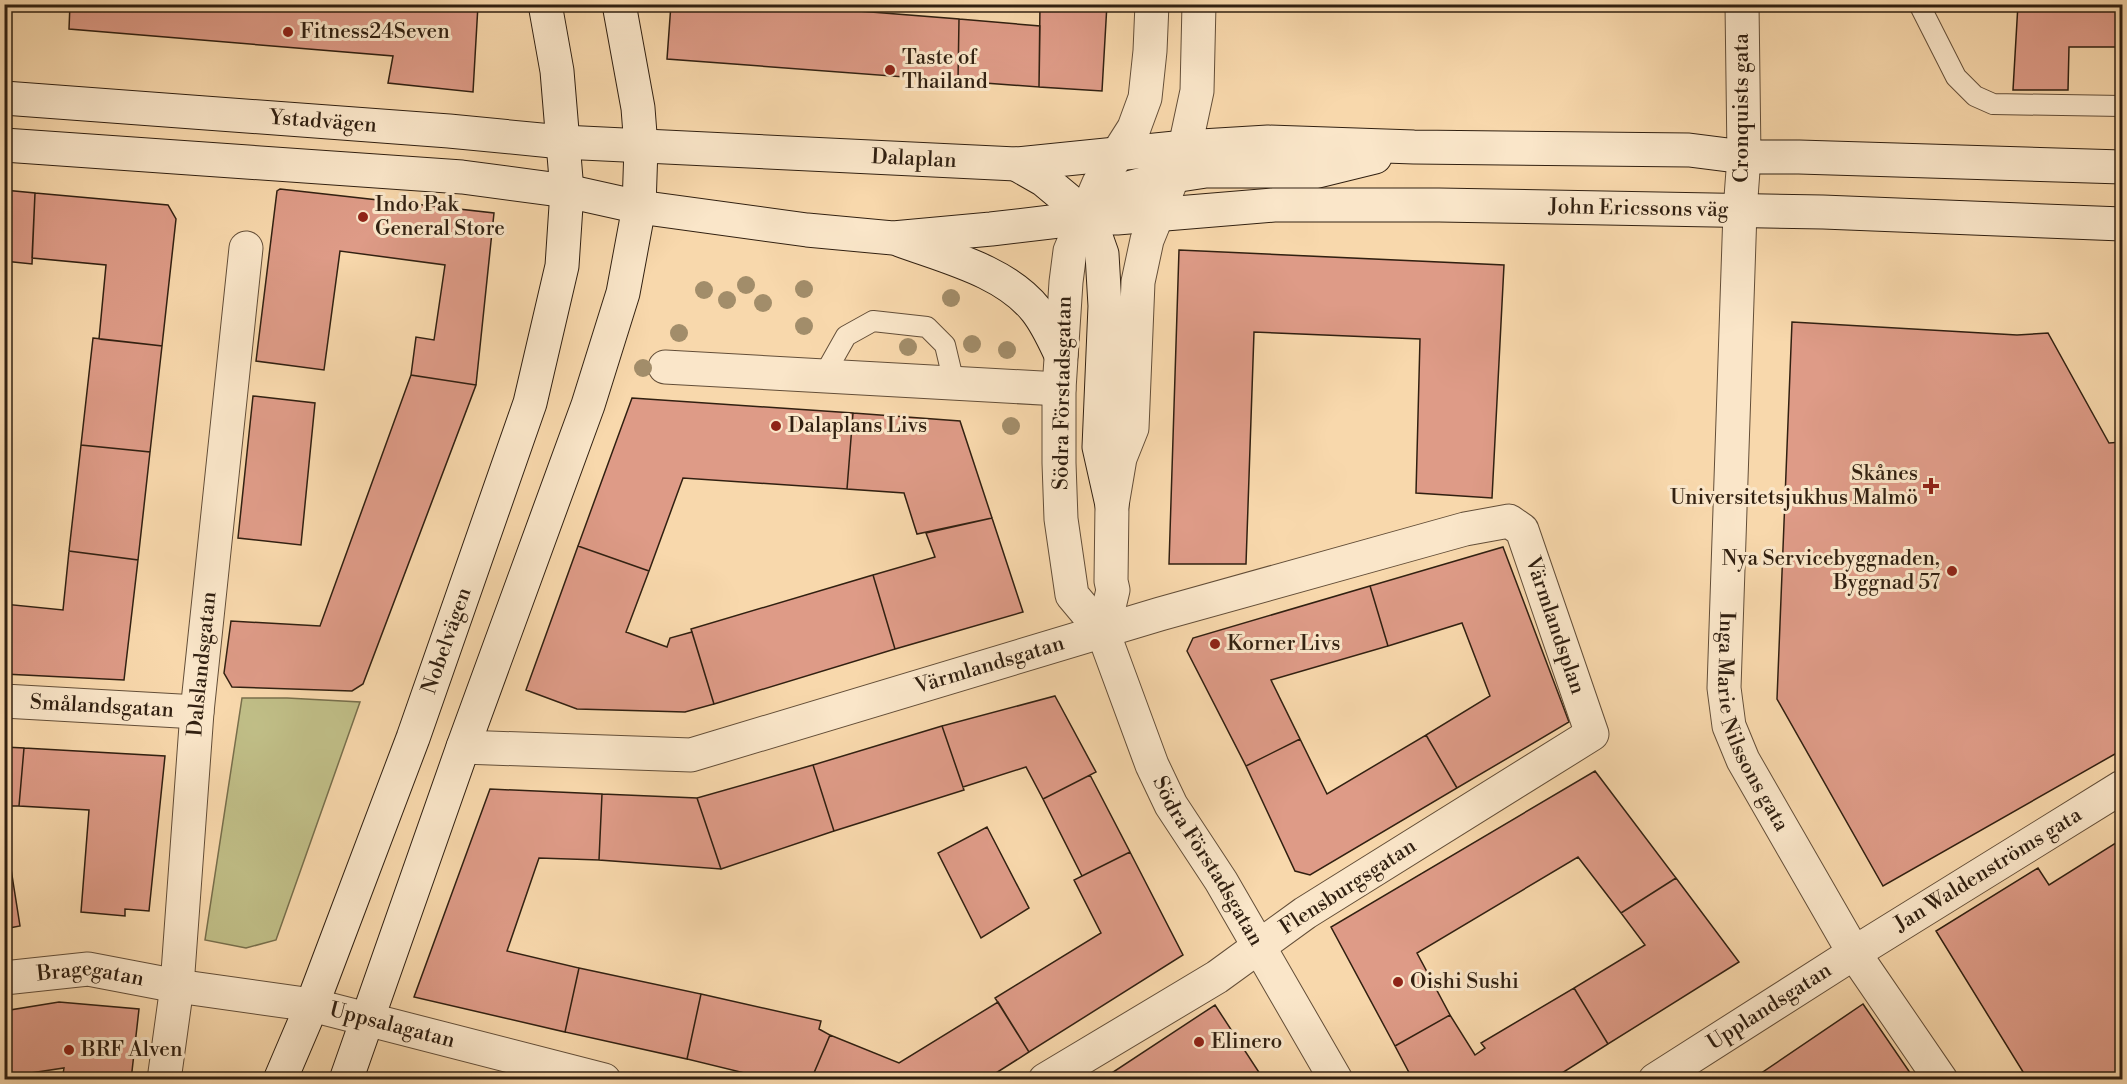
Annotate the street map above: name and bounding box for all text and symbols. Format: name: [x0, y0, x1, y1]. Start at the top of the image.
place label: Fitness24Seven: [300, 19, 450, 45]
marker: Fitness24Seven: [281, 25, 295, 39]
street label: Cronquists gata: [1729, 33, 1755, 183]
place label: Taste of Thailand: [902, 45, 988, 95]
marker: Taste of Thailand: [883, 63, 897, 77]
street label: Ystadvägen: [268, 105, 378, 139]
street label: Dalaplan: [871, 144, 958, 174]
place label: Indo Pak General Store: [375, 192, 505, 242]
street label: John Ericssons väg: [1547, 194, 1729, 223]
marker: Indo Pak General Store: [356, 210, 370, 224]
street label: Södra Förstadsgatan: [1048, 295, 1078, 490]
place label: Dalaplans Livs: [788, 413, 927, 439]
marker: Dalaplans Livs: [769, 419, 783, 433]
place label: Skånes Universitetsjukhus Malmö: [1670, 461, 1918, 511]
marker: Skånes Universitetsjukhus Malmö: [1922, 477, 1940, 495]
place label: Nya Servicebyggnaden, Byggnad 57: [1722, 546, 1940, 596]
street label: Värmlandsplan: [1519, 552, 1591, 698]
marker: Nya Servicebyggnaden, Byggnad 57: [1945, 564, 1959, 578]
street label: Nobelvägen: [416, 584, 478, 697]
street label: Dalslandsgatan: [182, 590, 223, 737]
street label: Inga Marie Nilssons gata: [1711, 611, 1795, 837]
street label: Värmlandsgatan: [911, 630, 1068, 700]
place label: Korner Livs: [1227, 631, 1340, 657]
marker: Korner Livs: [1208, 637, 1222, 651]
street label: Smålandsgatan: [29, 689, 175, 724]
street label: Södra Förstadsgatan: [1146, 772, 1269, 951]
street label: Jan Waldenströms gata: [1889, 802, 2087, 938]
street label: Flensburgsgatan: [1275, 833, 1422, 941]
street label: Bragegatan: [34, 956, 146, 992]
street label: Upplandsgatan: [1703, 957, 1837, 1056]
place label: Oishi Sushi: [1410, 969, 1519, 995]
marker: Oishi Sushi: [1391, 975, 1405, 989]
street label: Uppsalagatan: [326, 997, 458, 1054]
place label: Elinero: [1211, 1029, 1282, 1055]
marker: Elinero: [1192, 1035, 1206, 1049]
place label: BRF Alven: [80, 1037, 183, 1063]
marker: BRF Alven: [62, 1043, 76, 1057]

